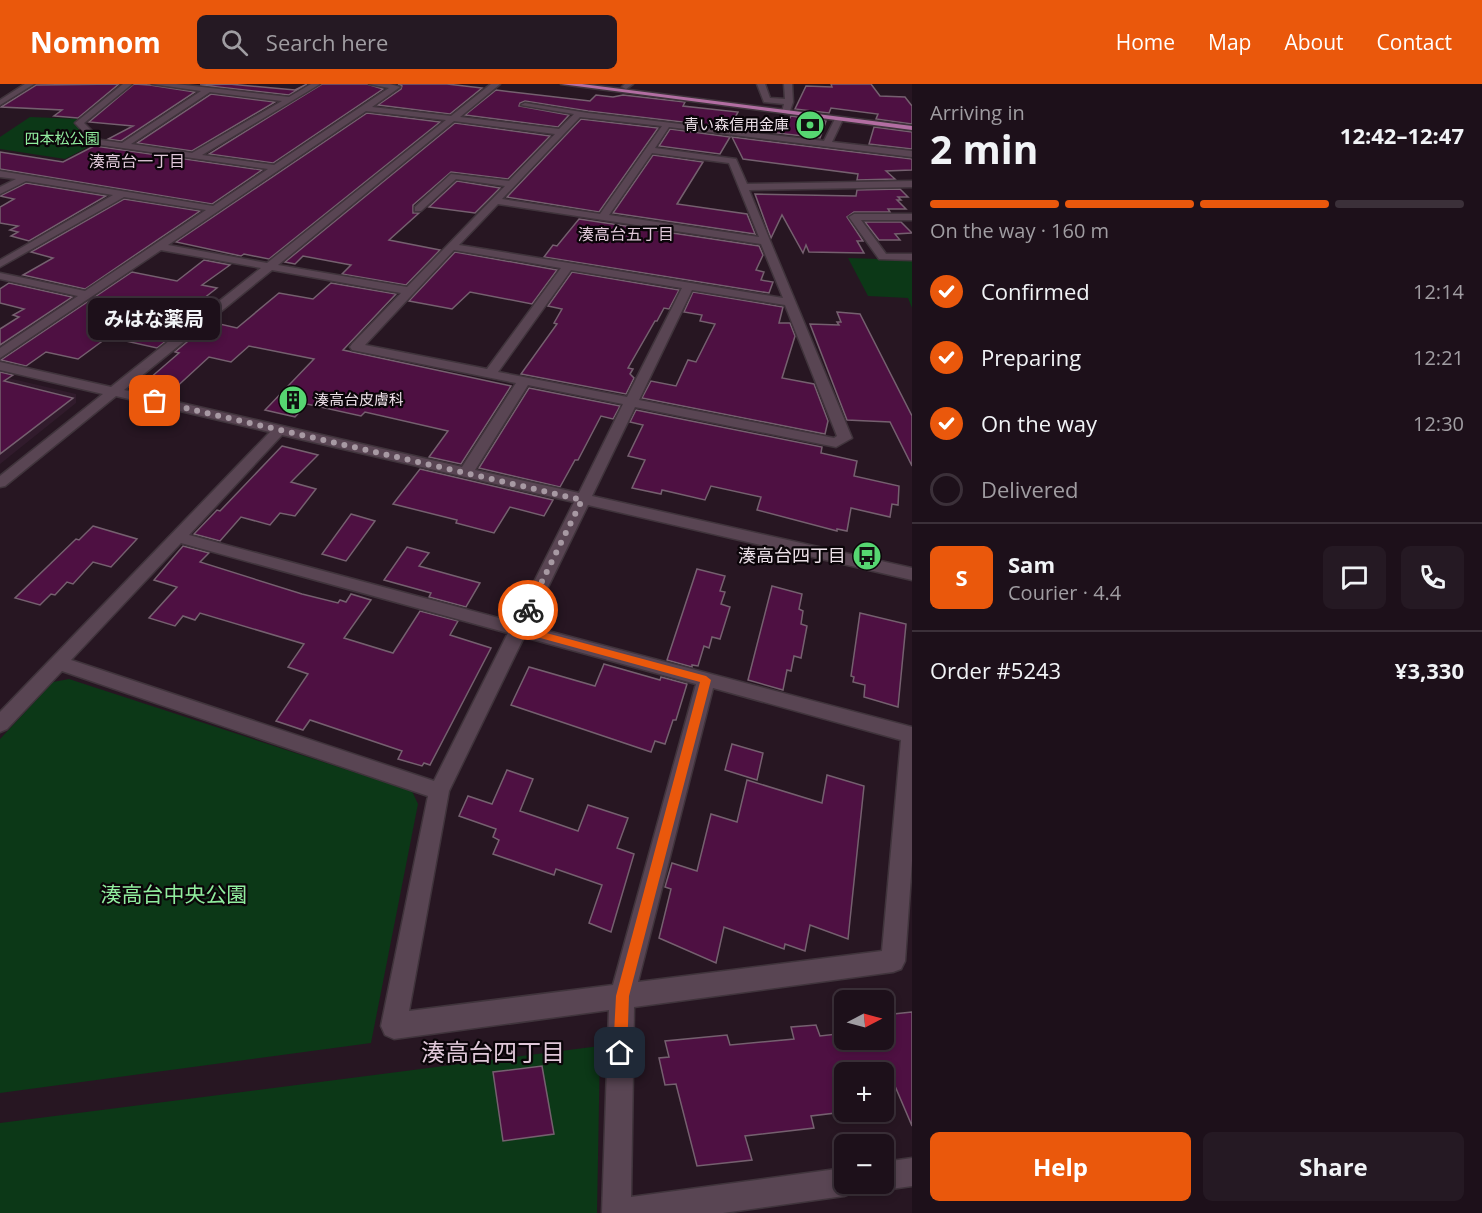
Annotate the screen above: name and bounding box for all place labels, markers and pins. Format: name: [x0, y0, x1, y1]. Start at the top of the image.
bank icon: 青い森信用金庫: [794, 109, 826, 141]
place label: 青い森信用金庫: [684, 114, 789, 134]
callout: みはな薬局: [89, 299, 221, 341]
pin: [129, 375, 180, 426]
building icon: 湊高台皮膚科: [277, 384, 309, 416]
place label: 湊高台皮膚科: [314, 389, 404, 409]
bus stop icon: 湊高台四丁目: [851, 540, 883, 572]
place label: 湊高台四丁目: [738, 543, 846, 567]
pin: [594, 1027, 645, 1078]

